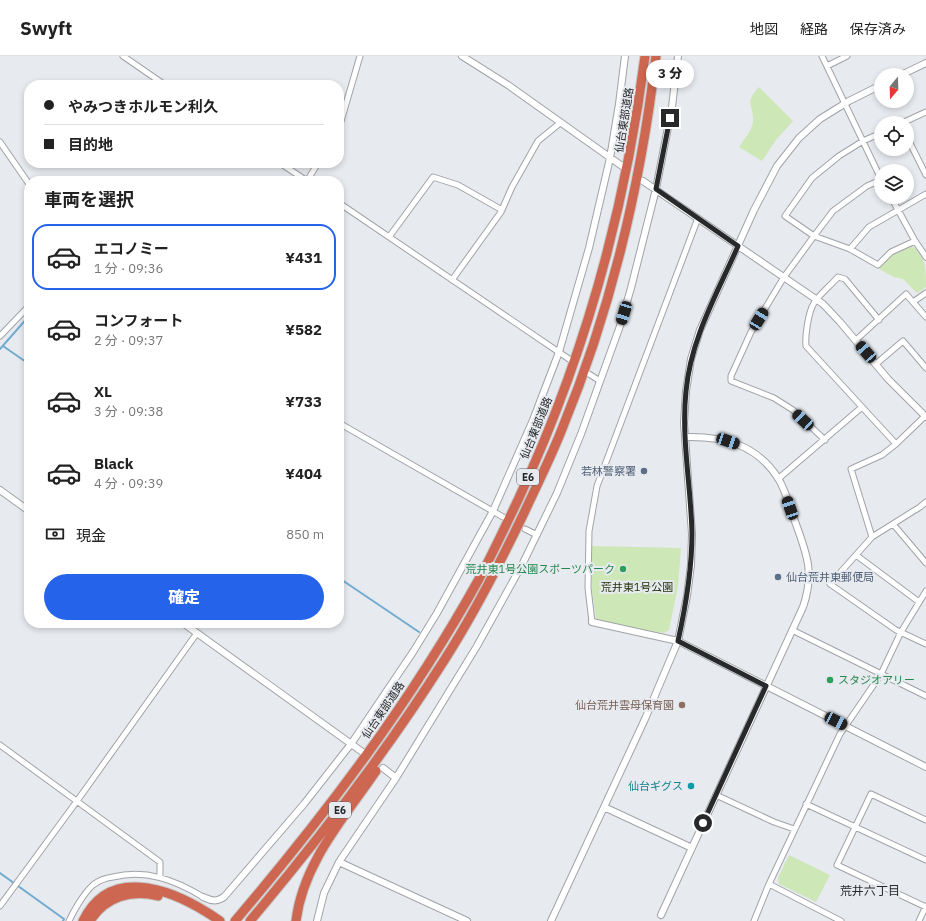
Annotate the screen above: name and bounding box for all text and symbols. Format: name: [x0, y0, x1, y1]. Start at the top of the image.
text: Swyft: [20, 16, 72, 40]
text: 地図: [750, 20, 778, 38]
text: 経路: [800, 20, 828, 38]
text: 保存済み: [850, 20, 906, 38]
callout: 3 分: [646, 60, 694, 88]
text: 3 分: [658, 65, 682, 82]
north arrow: [874, 68, 914, 108]
map controls: [874, 68, 914, 204]
street label: 仙台東部道路: [612, 86, 636, 154]
text: やみつきホルモン利久: [68, 97, 218, 116]
route end: [661, 109, 679, 127]
button: locate: [874, 116, 914, 156]
text: 目的地: [68, 135, 113, 154]
button: layers: [874, 164, 914, 204]
text: 車両を選択: [44, 188, 134, 211]
icon: car: [46, 239, 82, 275]
text: エコノミー: [94, 239, 169, 258]
text: ¥431: [285, 248, 322, 267]
text: 1 分 · 09:36: [94, 260, 163, 277]
car: [615, 300, 633, 326]
car: [748, 306, 770, 332]
icon: car: [46, 311, 82, 347]
text: コンフォート: [94, 311, 184, 330]
text: ¥582: [285, 320, 322, 339]
text: 2 分 · 09:37: [94, 332, 163, 349]
car: [854, 339, 878, 365]
text: XL: [94, 382, 112, 401]
icon: car: [46, 383, 82, 419]
text: ¥733: [285, 392, 322, 411]
street label: 仙台東部道路: [517, 395, 555, 461]
text: 3 分 · 09:38: [94, 403, 163, 420]
car: [790, 407, 816, 433]
car: [715, 431, 741, 451]
text: Black: [94, 454, 134, 473]
icon: car: [46, 455, 82, 491]
text: ¥404: [285, 464, 322, 483]
place label: 若林警察署: [581, 464, 636, 478]
marker: 若林警察署: [639, 466, 649, 476]
road number: E6: [517, 469, 539, 485]
text: 4 分 · 09:39: [94, 475, 163, 492]
car: [780, 495, 800, 521]
icon: cash: [44, 523, 66, 545]
text: 現金: [76, 526, 106, 545]
text: 850 m: [286, 526, 324, 543]
place label: 荒井東1号公園スポーツパーク: [466, 562, 615, 576]
marker: 荒井東1号公園スポーツパーク: [618, 564, 628, 574]
place label: 仙台荒井東郵便局: [786, 570, 874, 584]
marker: 仙台荒井東郵便局: [773, 572, 783, 582]
button: 確定: [44, 574, 324, 620]
park label: 荒井東1号公園: [601, 580, 673, 594]
place label: スタジオアリー: [838, 673, 915, 687]
marker: スタジオアリー: [825, 675, 835, 685]
street label: 仙台東部道路: [359, 679, 407, 741]
place label: 仙台荒井雲母保育園: [575, 698, 674, 712]
marker: 仙台荒井雲母保育園: [677, 700, 687, 710]
car: [823, 710, 849, 732]
place label: 仙台ギグス: [628, 779, 683, 793]
marker: 仙台ギグス: [686, 781, 696, 791]
road number: E6: [329, 802, 351, 818]
route start: [694, 814, 712, 832]
district label: 荒井六丁目: [840, 883, 900, 898]

